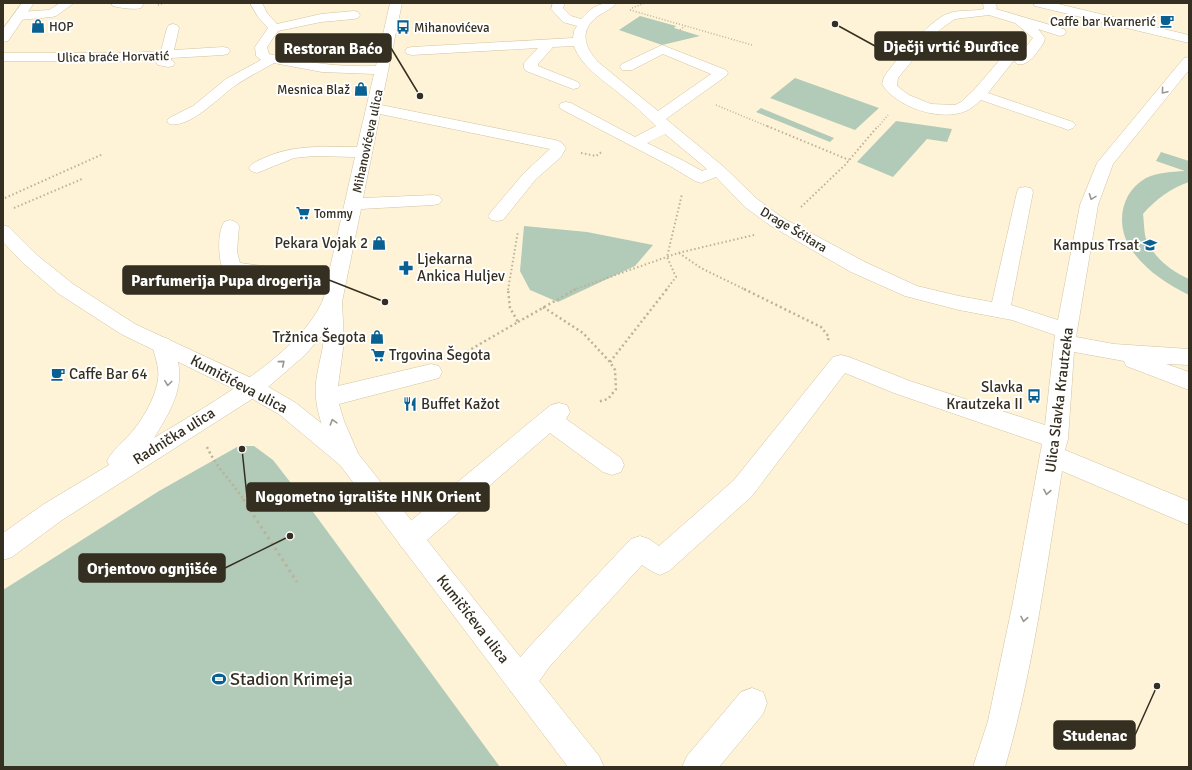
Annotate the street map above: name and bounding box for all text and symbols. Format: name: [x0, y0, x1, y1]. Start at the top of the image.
cafe icon: Caffe bar Kvarnerić: [1159, 13, 1175, 29]
place label: Caffe bar Kvarnerić: [1050, 14, 1156, 30]
shop icon: HOP: [30, 18, 46, 34]
place label: HOP: [49, 19, 74, 35]
bus stop icon: Mihanovićeva: [395, 19, 411, 35]
place label: Mihanovićeva: [414, 20, 490, 36]
callout: Dječji vrtić Đurđice: [875, 32, 1026, 60]
callout: Restoran Baćo: [276, 34, 391, 62]
text: Dječji vrtić Đurđice: [883, 37, 1019, 57]
text: Restoran Baćo: [283, 39, 383, 59]
street label: Ulica braće Horvatić: [57, 48, 169, 66]
shop icon: Mesnica Blaž: [353, 81, 369, 97]
place label: Mesnica Blaž: [277, 82, 350, 98]
one-way arrow: [1162, 86, 1169, 94]
street label: Mihanovićeva ulica: [349, 88, 387, 194]
one-way arrow: [1088, 194, 1096, 201]
street label: Drage Šćitara: [757, 203, 830, 256]
supermarket icon: Tommy: [295, 205, 311, 221]
place label: Tommy: [314, 206, 353, 222]
place label: Pekara Vojak 2: [275, 234, 368, 252]
shop icon: Pekara Vojak 2: [371, 235, 387, 251]
place label: Kampus Trsat: [1053, 236, 1139, 254]
school or university icon: Kampus Trsat: [1142, 237, 1158, 253]
place label: Ljekarna Ankica Huljev: [417, 250, 505, 285]
pharmacy icon: Ljekarna Ankica Huljev: [398, 260, 414, 276]
callout: Parfumerija Pupa drogerija: [123, 266, 329, 294]
text: Parfumerija Pupa drogerija: [131, 271, 321, 291]
street label: Ulica Slavka Krautzeka: [1041, 326, 1077, 474]
place label: Tržnica Šegota: [273, 327, 366, 346]
shop icon: Tržnica Šegota: [369, 329, 385, 345]
place label: Trgovina Šegota: [389, 345, 491, 364]
supermarket icon: Trgovina Šegota: [370, 347, 386, 363]
street label: Kumičićeva ulica: [187, 351, 291, 417]
one-way arrow: [277, 360, 284, 367]
place label: Caffe Bar 64: [69, 365, 148, 383]
cafe icon: Caffe Bar 64: [50, 366, 66, 382]
place label: Slavka Krautzeka II: [946, 378, 1023, 413]
one-way arrow: [164, 380, 173, 386]
bus stop icon: Slavka Krautzeka II: [1026, 388, 1042, 404]
place label: Buffet Kažot: [421, 395, 500, 413]
restaurant icon: Buffet Kažot: [402, 396, 418, 412]
street label: Radnička ulica: [130, 404, 218, 468]
one-way arrow: [329, 419, 338, 426]
callout: Nogometno igralište HNK Orient: [247, 483, 489, 511]
text: Nogometno igralište HNK Orient: [255, 487, 481, 507]
one-way arrow: [1043, 488, 1051, 495]
callout: Orjentovo ognjišće: [79, 554, 225, 582]
text: Orjentovo ognjišće: [87, 559, 217, 579]
street label: Kumičićeva ulica: [433, 571, 513, 667]
one-way arrow: [1020, 616, 1028, 623]
place label: Stadion Krimeja: [230, 668, 353, 690]
sports icon: Stadion Krimeja: [211, 671, 227, 687]
callout: Studenac: [1054, 721, 1135, 749]
text: Studenac: [1063, 726, 1128, 746]

